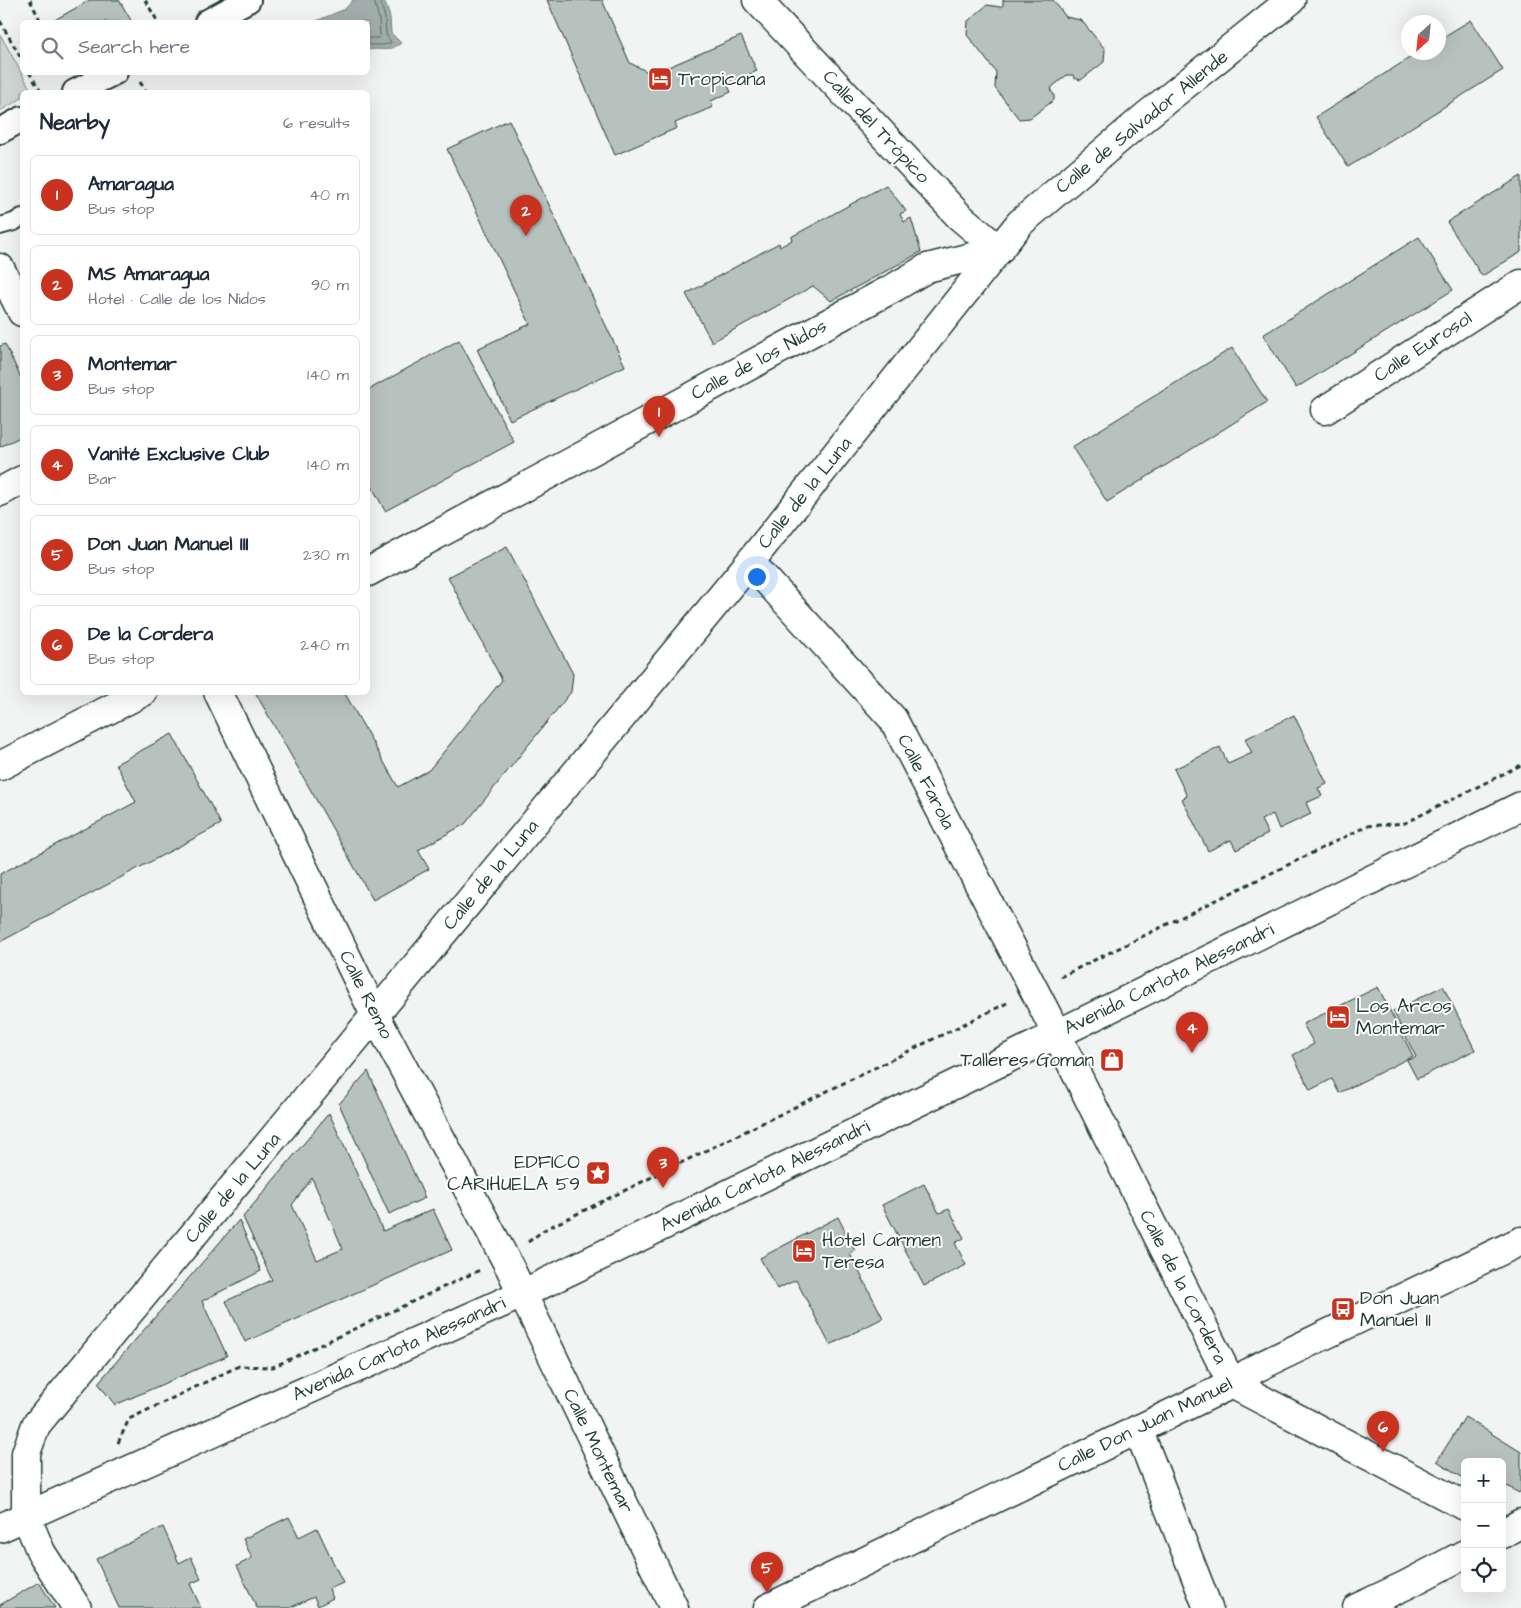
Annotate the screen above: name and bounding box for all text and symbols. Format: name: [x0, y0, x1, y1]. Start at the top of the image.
north arrow: [1401, 15, 1446, 60]
search box: [20, 20, 370, 75]
icon: search: [38, 34, 66, 62]
text: Search here: [78, 34, 190, 61]
street label: Calle de Salvador Allende: [1050, 44, 1234, 200]
street label: Calle del Trópico: [816, 64, 936, 190]
hotel icon: Tropicana: [647, 66, 673, 92]
place label: Tropicana: [678, 66, 766, 93]
text: Nearby: [40, 108, 110, 137]
text: 6 results: [283, 112, 350, 134]
text: Amaragua: [88, 171, 174, 198]
text: 1: [56, 184, 58, 206]
text: 40 m: [309, 184, 349, 206]
pin: 2: [510, 195, 542, 236]
text: Bus stop: [88, 198, 154, 220]
text: MS Amaragua: [88, 261, 209, 288]
text: 2: [52, 274, 62, 296]
text: 90 m: [311, 274, 349, 296]
text: Hotel · Calle de los Nidos: [88, 288, 266, 310]
street label: Calle Eurosol: [1369, 305, 1477, 389]
street label: Calle de los Nidos: [686, 313, 832, 407]
text: Montemar: [88, 351, 177, 378]
text: 3: [53, 364, 61, 386]
text: 140 m: [307, 364, 349, 386]
text: Bus stop: [88, 378, 154, 400]
pin: 1: [643, 396, 675, 437]
street label: Calle de la Luna: [751, 431, 859, 555]
text: Vanité Exclusive Club: [88, 441, 269, 468]
text: 4: [52, 454, 62, 476]
text: 140 m: [307, 454, 349, 476]
text: Bar: [88, 468, 116, 490]
text: Don Juan Manuel III: [88, 531, 249, 558]
text: 5: [51, 544, 63, 566]
text: 230 m: [303, 544, 349, 566]
text: Bus stop: [88, 558, 154, 580]
your location: [744, 564, 770, 590]
text: De la Cordera: [88, 621, 213, 648]
text: 6: [52, 634, 62, 656]
text: 240 m: [300, 634, 349, 656]
text: Bus stop: [88, 648, 154, 670]
street label: Calle Farola: [890, 730, 962, 835]
street label: Calle de la Luna: [437, 814, 546, 936]
street label: Avenida Carlota Alessandri: [1059, 916, 1279, 1042]
street label: Calle Remo: [332, 946, 400, 1044]
place label: Los Arcos Montemar: [1356, 993, 1452, 1042]
hotel icon: Los Arcos Montemar: [1325, 1004, 1351, 1030]
pin: 4: [1176, 1012, 1208, 1053]
place label: Talleres Goman: [961, 1047, 1094, 1074]
shop icon: Talleres Goman: [1099, 1047, 1125, 1073]
street label: Avenida Carlota Alessandri: [655, 1113, 875, 1239]
street label: Calle de la Luna: [179, 1127, 288, 1249]
pin: 3: [647, 1147, 679, 1188]
place label: EDFICO CARIHUELA 59: [447, 1149, 580, 1198]
place icon: EDFICO CARIHUELA 59: [585, 1160, 611, 1186]
street label: Calle de la Cordera: [1132, 1205, 1234, 1369]
place label: Hotel Carmen Teresa: [822, 1227, 941, 1276]
hotel icon: Hotel Carmen Teresa: [791, 1238, 817, 1264]
place label: Don Juan Manuel II: [1360, 1285, 1439, 1334]
street label: Avenida Carlota Alessandri: [288, 1290, 510, 1408]
bus stop icon: Don Juan Manuel II: [1330, 1296, 1356, 1322]
street label: Calle Don Juan Manuel: [1053, 1371, 1237, 1479]
street label: Calle Montemar: [556, 1384, 640, 1518]
pin: 6: [1367, 1411, 1399, 1452]
map controls: [1461, 1458, 1506, 1593]
button: +: [1461, 1458, 1506, 1503]
button: −: [1461, 1503, 1506, 1548]
button: locate: [1461, 1548, 1506, 1593]
pin: 5: [751, 1552, 783, 1593]

